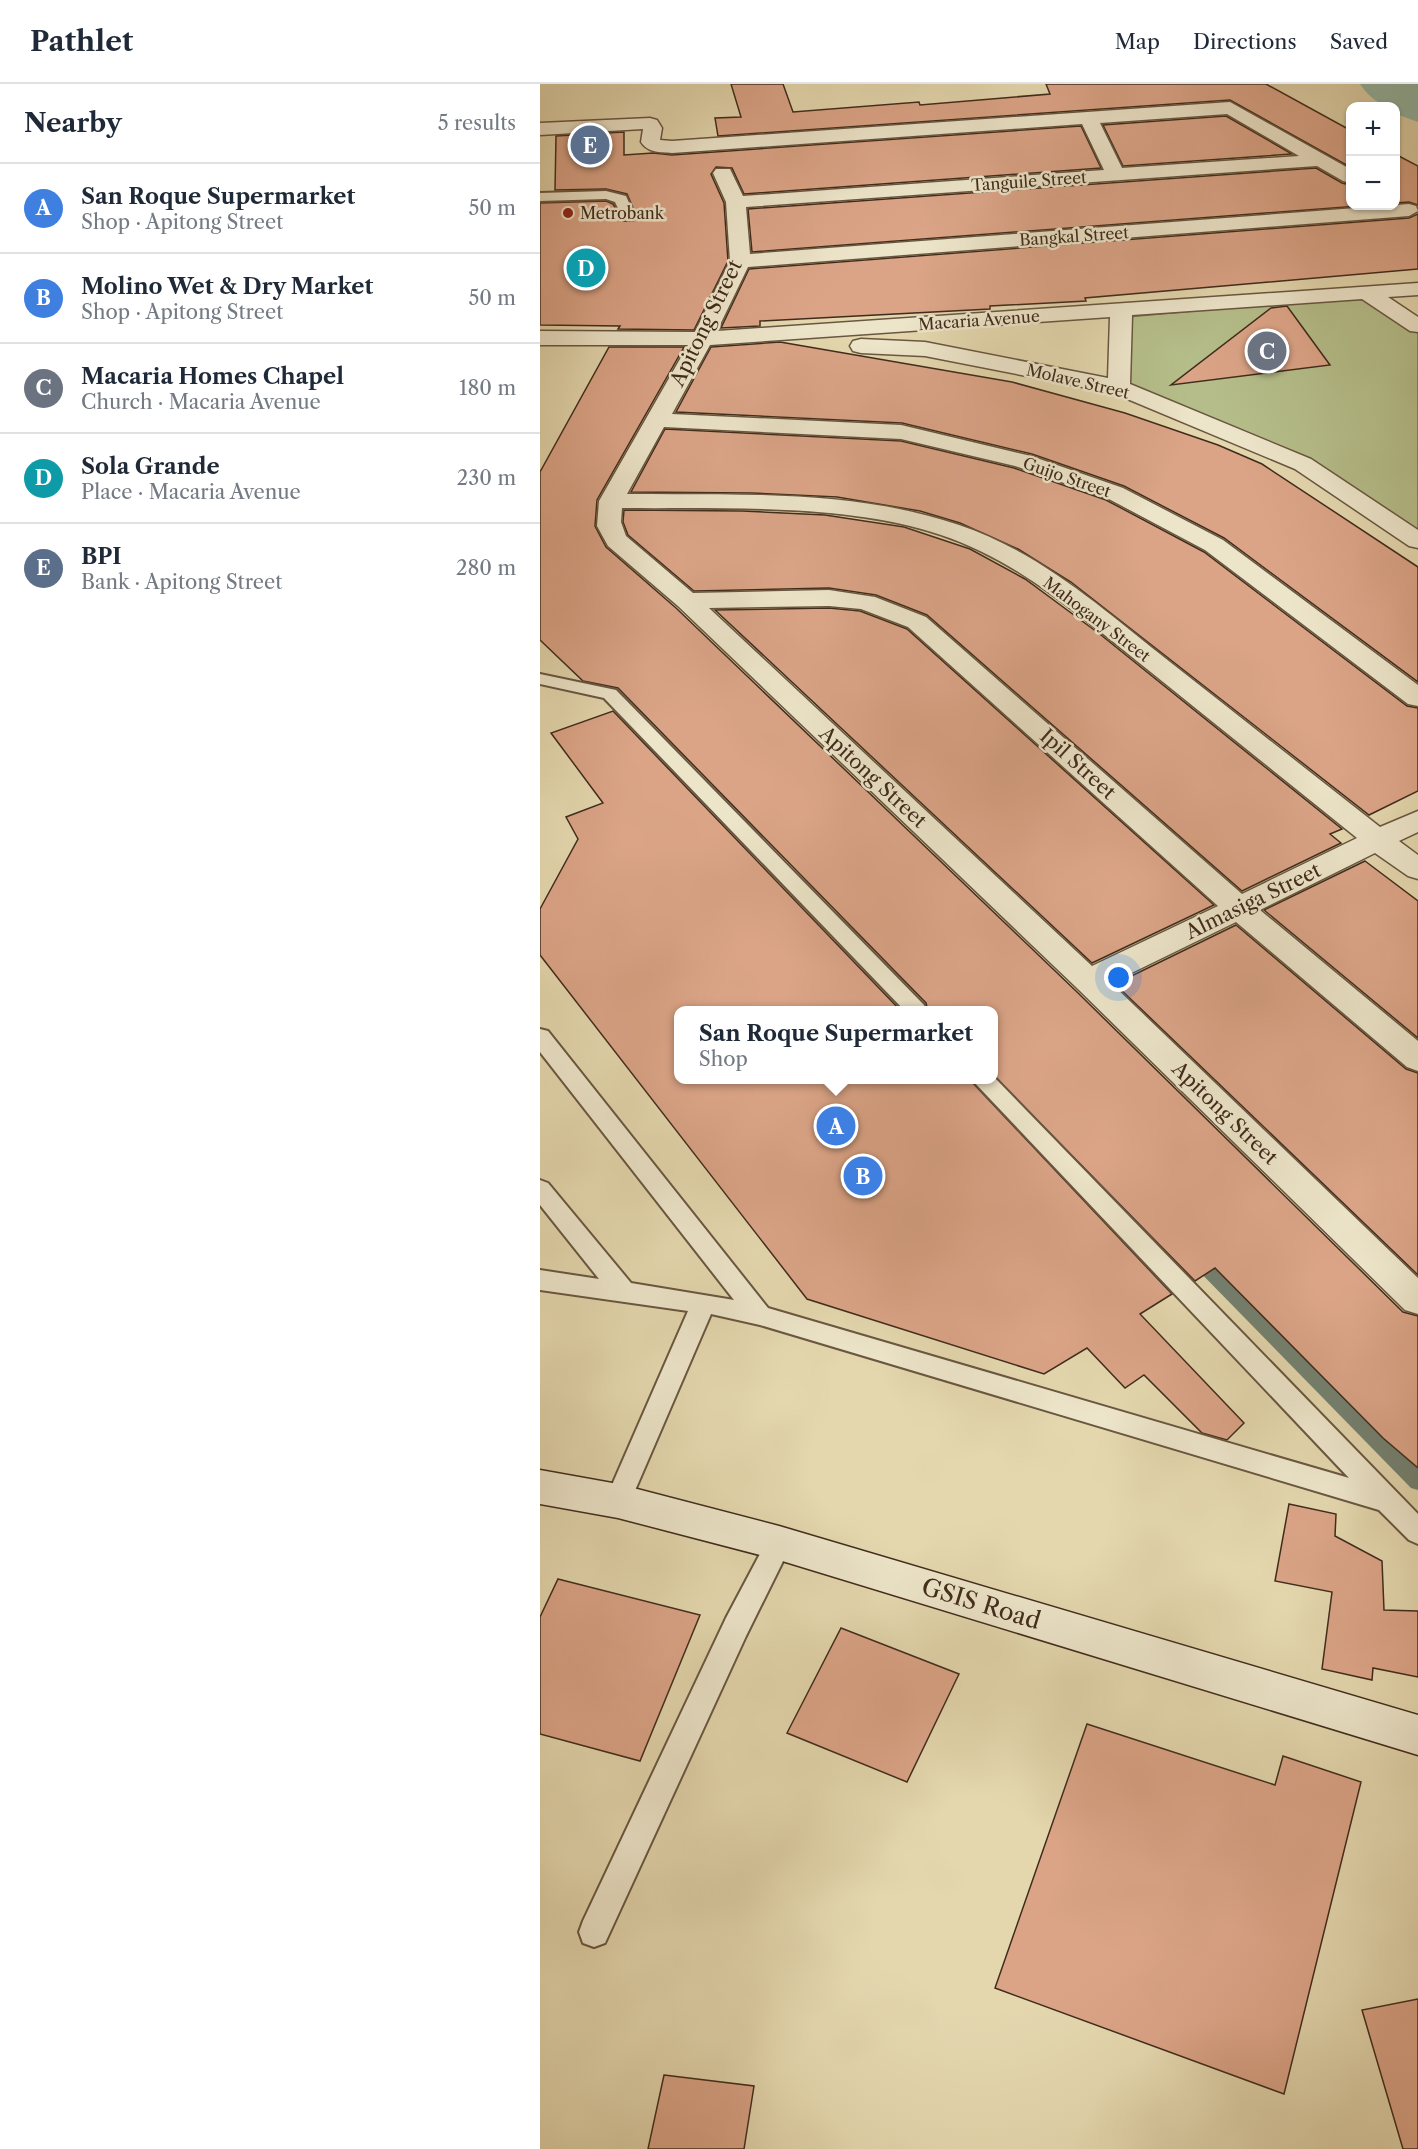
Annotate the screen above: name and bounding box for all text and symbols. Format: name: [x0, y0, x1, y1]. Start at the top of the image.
text: Pathlet: [30, 24, 133, 58]
text: Map: [1115, 29, 1160, 54]
text: Directions: [1193, 29, 1297, 54]
text: Saved: [1330, 29, 1388, 54]
map controls: [1346, 102, 1400, 210]
button: +: [1346, 102, 1400, 156]
text: Nearby: [24, 107, 122, 139]
text: 5 results: [438, 111, 516, 135]
pin: E: [571, 122, 610, 168]
button: −: [1346, 156, 1400, 210]
street label: Tanguile Street: [971, 167, 1088, 195]
text: San Roque Supermarket: [81, 183, 355, 210]
text: A: [36, 196, 51, 220]
text: 50 m: [469, 196, 516, 220]
place label: Metrobank: [580, 203, 665, 223]
marker: Metrobank: [561, 206, 575, 220]
text: Shop · Apitong Street: [81, 210, 283, 234]
street label: Bangkal Street: [1019, 222, 1130, 250]
pin: D: [566, 246, 606, 291]
street label: Apitong Street: [665, 256, 747, 391]
text: Molino Wet & Dry Market: [81, 273, 373, 300]
text: B: [36, 286, 51, 310]
text: 50 m: [469, 286, 516, 310]
text: Shop · Apitong Street: [81, 300, 283, 324]
street label: Macaria Avenue: [918, 306, 1040, 334]
pin: C: [1248, 328, 1286, 374]
street label: Molave Street: [1025, 359, 1132, 403]
text: Macaria Homes Chapel: [81, 363, 344, 390]
text: C: [35, 376, 52, 400]
text: 180 m: [459, 376, 516, 400]
text: Church · Macaria Avenue: [81, 390, 321, 414]
text: Sola Grande: [81, 453, 220, 480]
street label: Guijo Street: [1020, 453, 1114, 501]
text: D: [35, 466, 52, 490]
text: 230 m: [457, 466, 516, 490]
text: Place · Macaria Avenue: [81, 480, 301, 504]
text: BPI: [81, 543, 121, 570]
text: E: [36, 556, 51, 580]
text: 280 m: [456, 556, 516, 580]
text: Bank · Apitong Street: [81, 570, 282, 594]
street label: Mahogany Street: [1040, 572, 1155, 666]
street label: Apitong Street: [814, 721, 932, 833]
street label: Ipil Street: [1035, 724, 1121, 804]
street label: Almasiga Street: [1181, 858, 1325, 945]
your location: [1104, 963, 1133, 992]
popup: [674, 1006, 998, 1084]
text: San Roque Supermarket: [699, 1020, 973, 1047]
text: Shop: [699, 1047, 748, 1071]
street label: Apitong Street: [1166, 1056, 1283, 1169]
pin: A: [816, 1104, 856, 1148]
pin: B: [844, 1154, 882, 1198]
street label: GSIS Road: [918, 1572, 1044, 1635]

